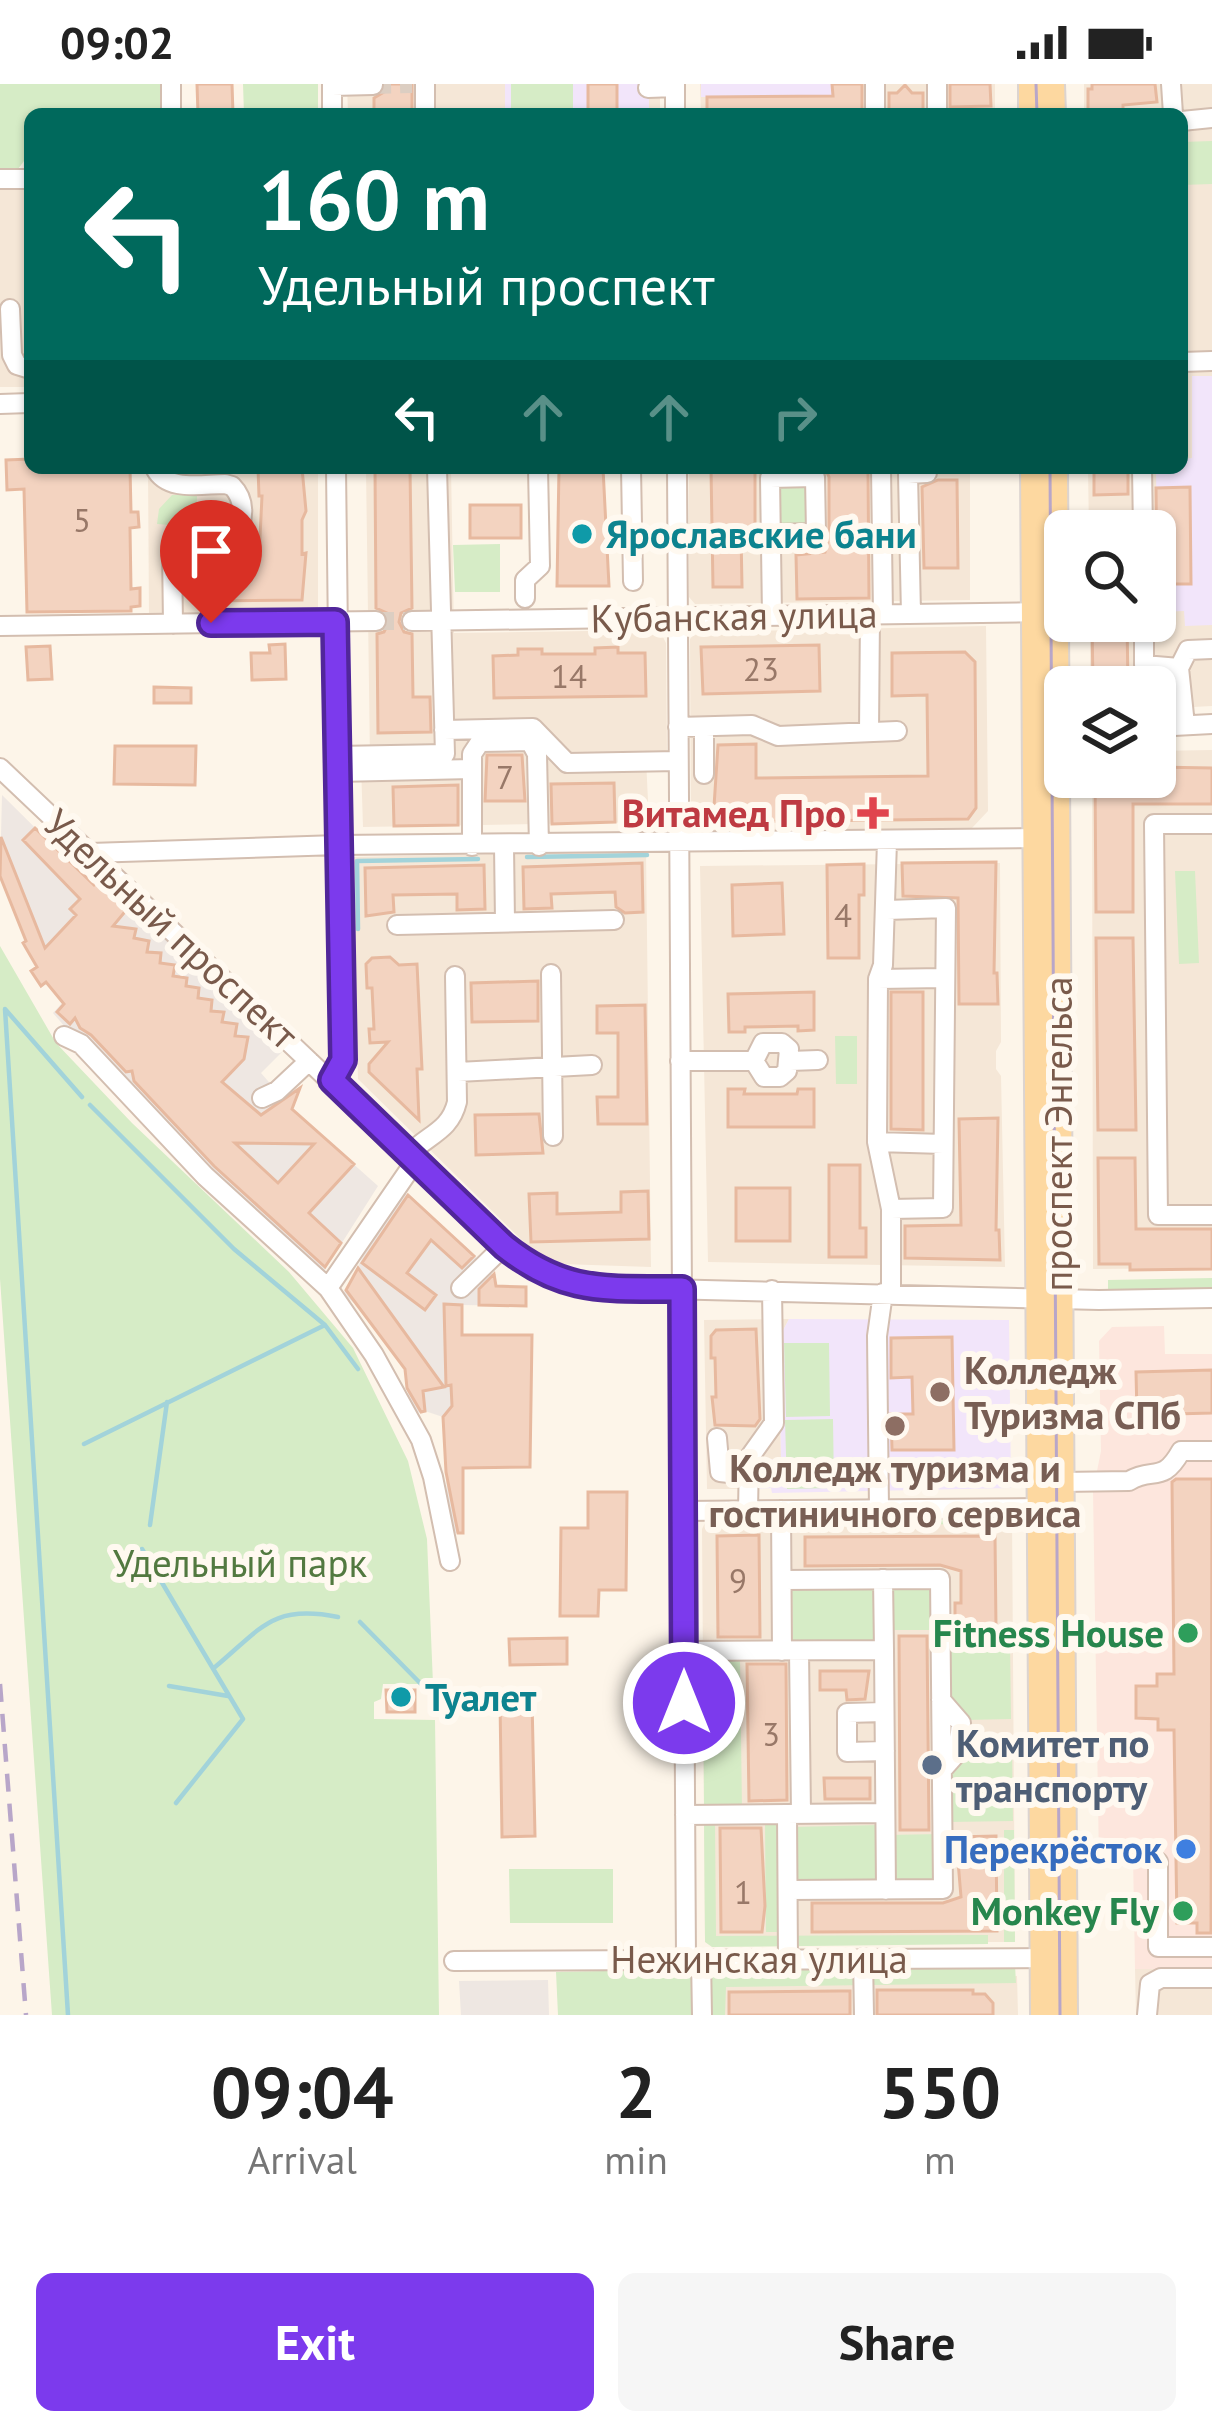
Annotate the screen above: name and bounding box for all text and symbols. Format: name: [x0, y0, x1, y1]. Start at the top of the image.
text: 09:02: [60, 13, 174, 71]
text: 160 m: [258, 144, 490, 253]
icon: left: [60, 156, 216, 312]
text: Удельный проспект: [258, 250, 714, 320]
icon: left: [384, 384, 450, 450]
icon: ahead: [510, 384, 576, 450]
icon: ahead: [636, 384, 702, 450]
icon: right: [762, 384, 828, 450]
house number: 5: [73, 498, 91, 541]
pin: [160, 500, 262, 623]
place label: Ярославские бани: [606, 508, 917, 559]
map controls: [1044, 510, 1176, 798]
button: search: [1044, 510, 1176, 642]
icon: arrive: [178, 518, 244, 584]
marker: Ярославские бани: [569, 521, 595, 547]
street label: Кубанская улица: [590, 587, 878, 644]
house number: 23: [743, 647, 779, 690]
house number: 14: [551, 654, 587, 697]
button: layers: [1044, 666, 1176, 798]
house number: 7: [496, 755, 514, 798]
place label: Витамед Про: [622, 787, 846, 838]
marker: Витамед Про: [857, 797, 889, 829]
street label: Удельный проспект: [33, 798, 310, 1060]
house number: 4: [834, 893, 852, 936]
street label: проспект Энгельса: [1032, 976, 1083, 1292]
place label: Колледж Туризма СПб: [964, 1344, 1181, 1440]
marker: Колледж Туризма СПб: [927, 1379, 953, 1405]
marker: Колледж туризма и гостиничного сервиса: [882, 1413, 908, 1439]
place label: Колледж туризма и гостиничного сервиса: [709, 1442, 1081, 1538]
park label: Удельный парк: [113, 1537, 367, 1588]
house number: 9: [729, 1558, 747, 1601]
place label: Fitness House: [933, 1607, 1164, 1658]
marker: Fitness House: [1175, 1620, 1201, 1646]
position arrow: [621, 1640, 747, 1766]
place label: Туалет: [425, 1671, 537, 1722]
marker: Туалет: [388, 1684, 414, 1710]
house number: 3: [762, 1712, 780, 1755]
place label: Комитет по транспорту: [956, 1717, 1149, 1813]
marker: Комитет по транспорту: [919, 1752, 945, 1778]
place label: Перекрёсток: [944, 1823, 1163, 1874]
marker: Перекрёсток: [1173, 1836, 1199, 1862]
house number: 1: [734, 1870, 752, 1913]
place label: Monkey Fly: [971, 1885, 1159, 1936]
marker: Monkey Fly: [1170, 1898, 1196, 1924]
street label: Нежинская улица: [610, 1933, 908, 1984]
text: 09:04: [211, 2045, 394, 2138]
text: 2: [616, 2045, 657, 2138]
text: 550: [879, 2045, 1001, 2138]
text: Arrival: [248, 2134, 357, 2185]
text: min: [604, 2134, 668, 2185]
text: m: [924, 2134, 956, 2185]
button: Exit: [36, 2273, 594, 2411]
button: Share: [618, 2273, 1176, 2411]

